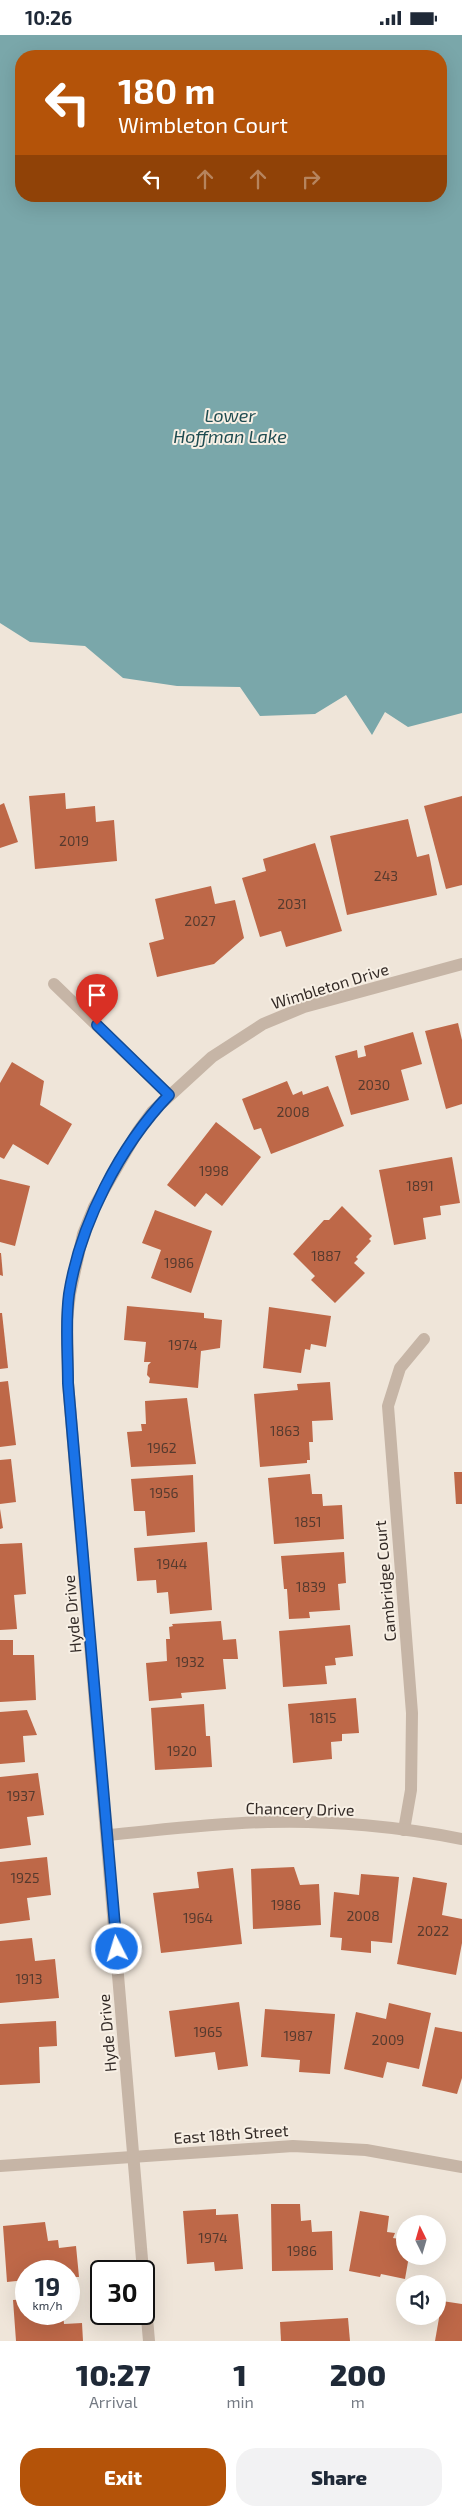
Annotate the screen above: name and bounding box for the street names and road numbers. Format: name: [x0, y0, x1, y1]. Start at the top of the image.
street label: Wimbleton Drive: [269, 959, 391, 1012]
street label: Cambridge Court: [370, 1520, 399, 1642]
street label: Hyde Drive: [59, 1574, 84, 1654]
street label: Chancery Drive: [245, 1798, 355, 1819]
street label: Hyde Drive: [94, 1993, 119, 2073]
street label: East 18th Street: [173, 2120, 289, 2147]

